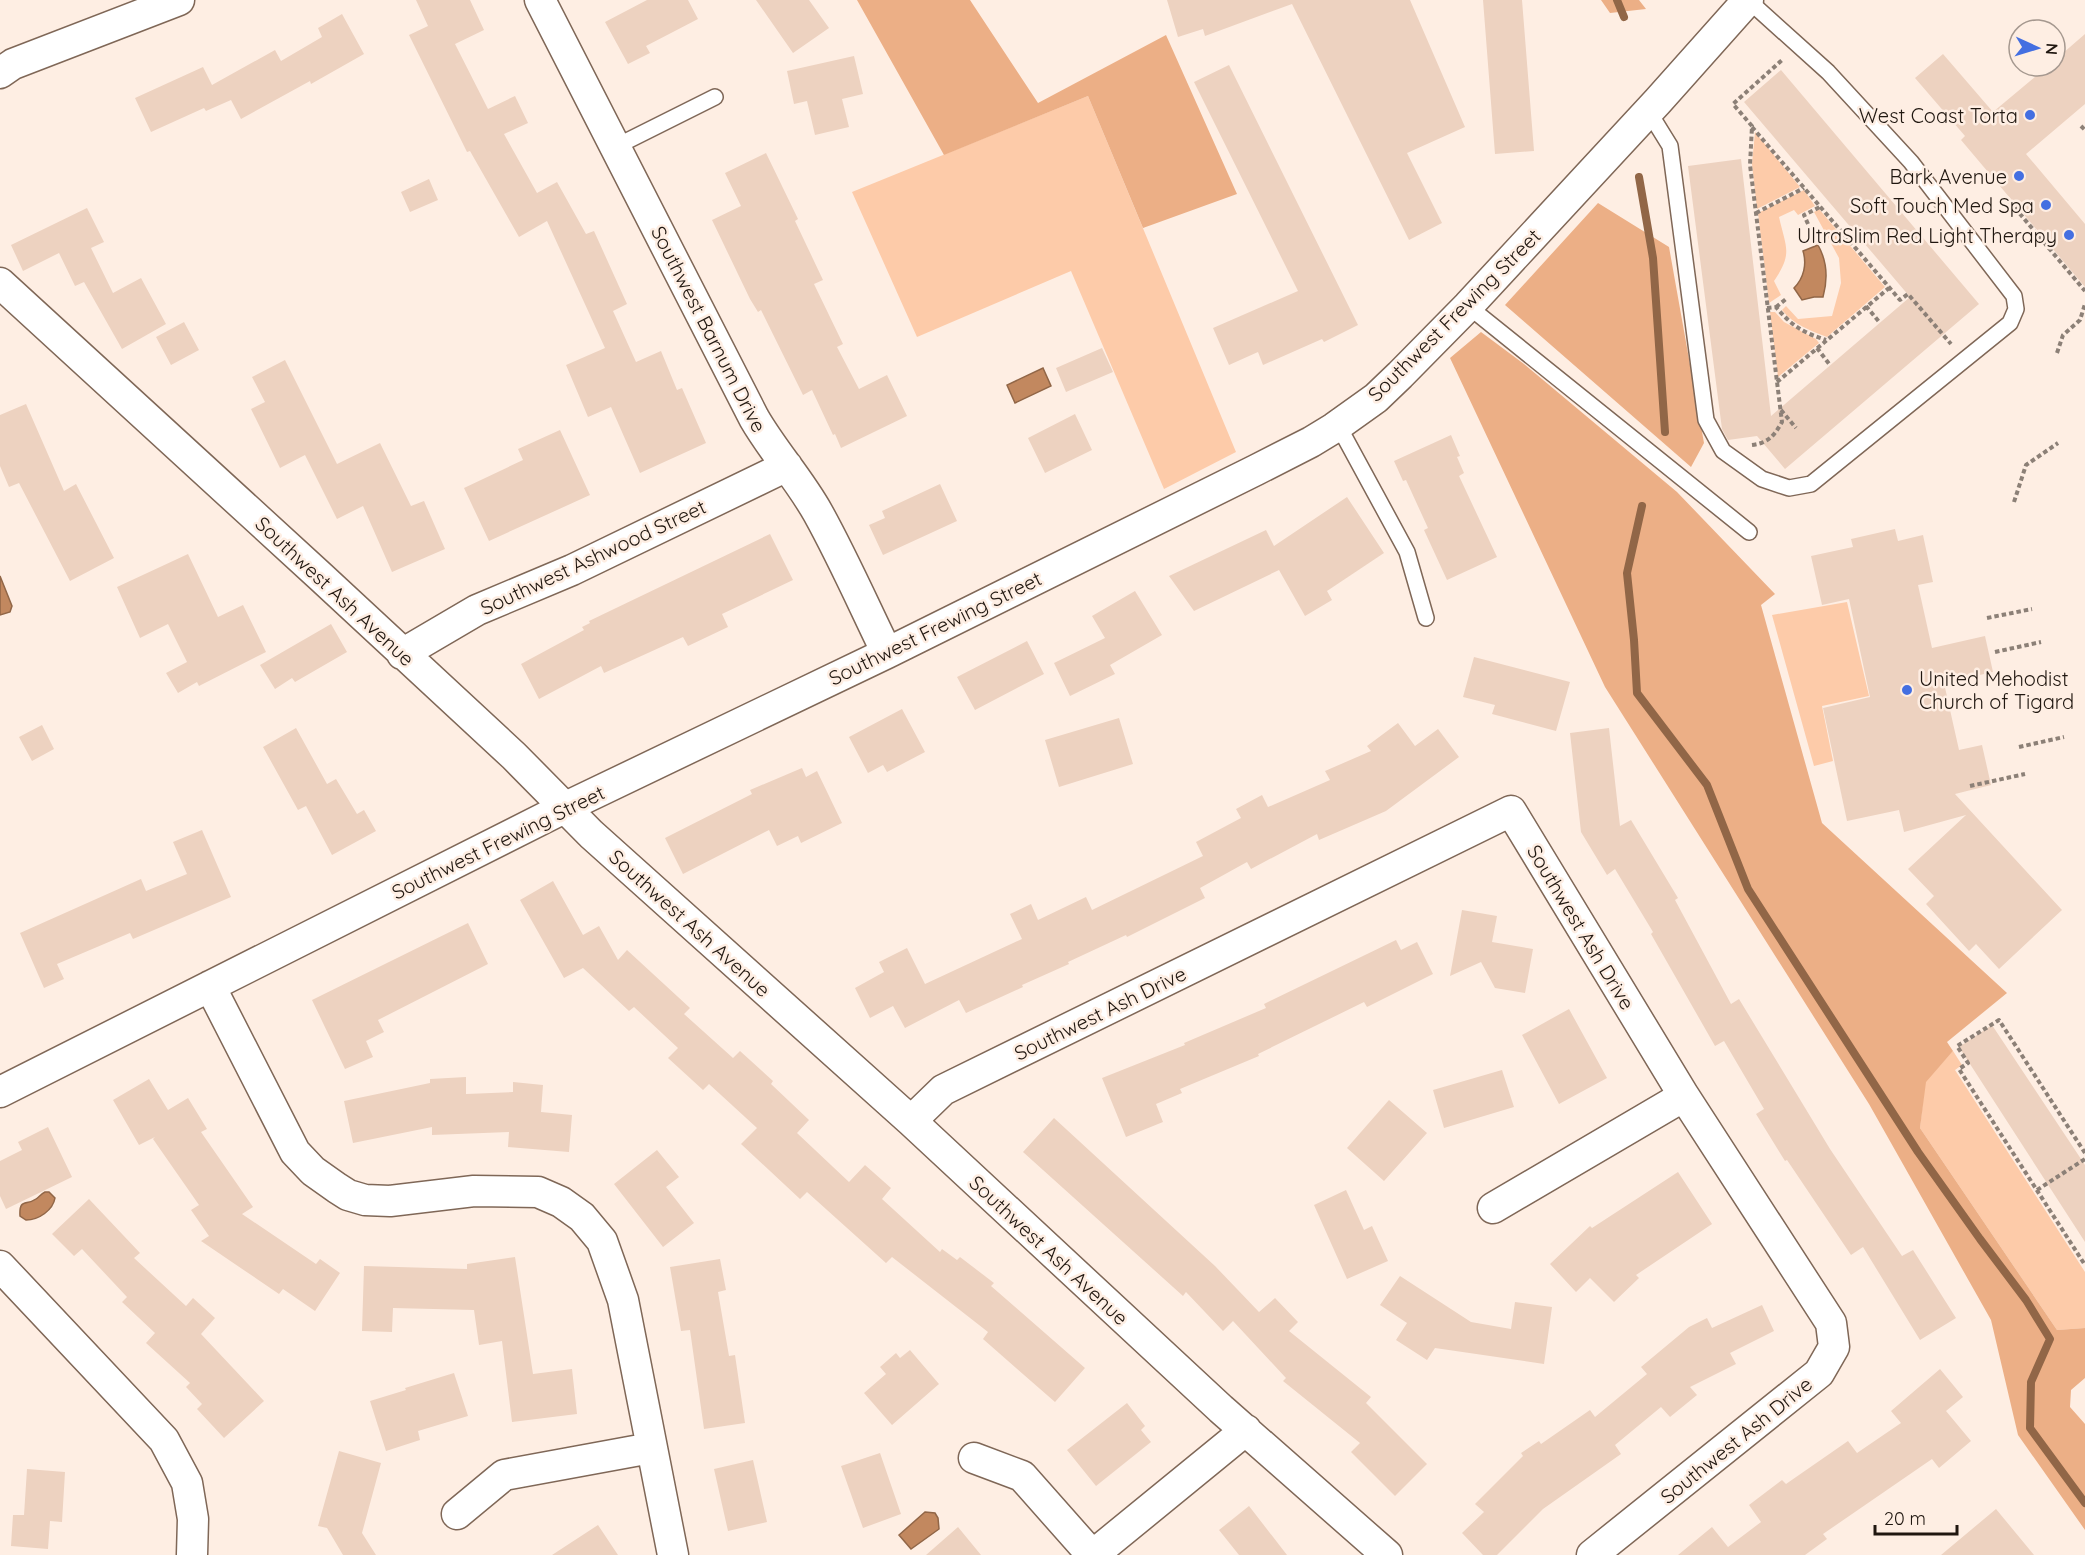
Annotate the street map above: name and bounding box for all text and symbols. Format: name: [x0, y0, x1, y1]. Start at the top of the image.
north arrow: [2007, 18, 2067, 78]
text: N: [2042, 42, 2062, 56]
place label: West Coast Torta: [1859, 103, 2018, 128]
marker: West Coast Torta: [2023, 108, 2037, 122]
place label: Bark Avenue: [1890, 164, 2007, 189]
marker: Bark Avenue: [2012, 169, 2026, 183]
place label: Soft Touch Med Spa: [1850, 193, 2034, 218]
marker: Soft Touch Med Spa: [2039, 198, 2053, 212]
street label: Southwest Barnum Drive: [646, 222, 772, 436]
street label: Southwest Frewing Street: [1362, 223, 1546, 407]
place label: UltraSlim Red Light Therapy: [1797, 223, 2057, 248]
marker: UltraSlim Red Light Therapy: [2062, 228, 2076, 242]
street label: Southwest Ashwood Street: [476, 494, 710, 620]
street label: Southwest Ash Avenue: [250, 511, 420, 671]
street label: Southwest Frewing Street: [824, 565, 1046, 691]
place label: United Mehodist Church of Tigard: [1919, 666, 2074, 714]
marker: United Mehodist Church of Tigard: [1900, 683, 1914, 697]
street label: Southwest Frewing Street: [387, 779, 609, 905]
street label: Southwest Ash Drive: [1522, 840, 1640, 1014]
street label: Southwest Ash Avenue: [604, 844, 776, 1002]
street label: Southwest Ash Drive: [1010, 961, 1190, 1065]
street label: Southwest Ash Avenue: [964, 1170, 1134, 1330]
street label: Southwest Ash Drive: [1655, 1371, 1817, 1509]
scale bar: [1875, 1498, 1958, 1536]
text: 20 m: [1884, 1507, 1926, 1530]

